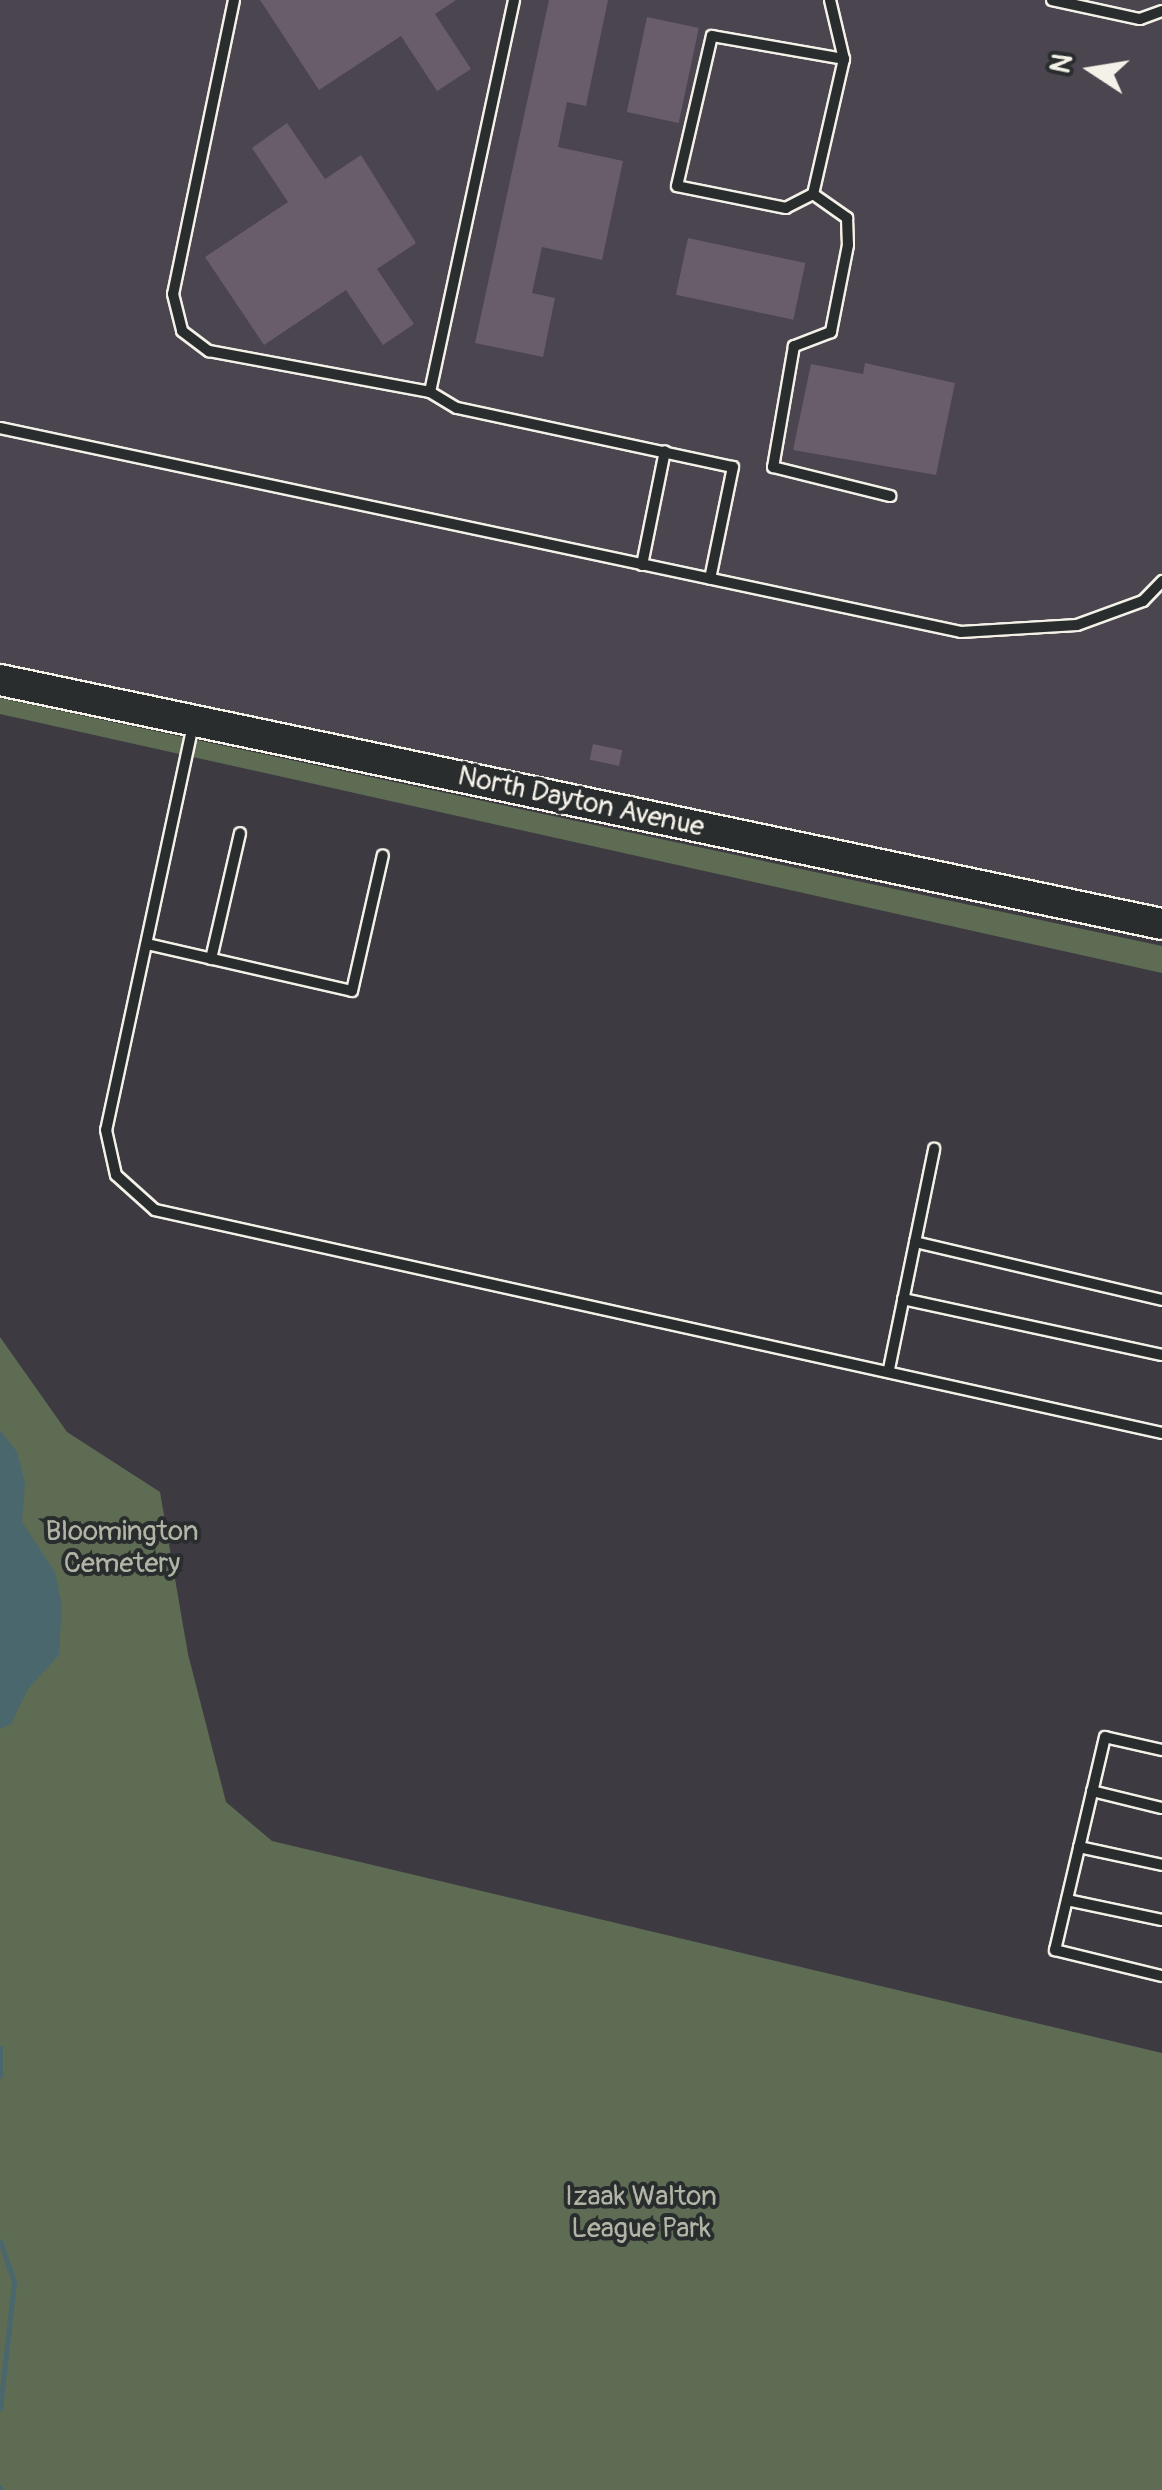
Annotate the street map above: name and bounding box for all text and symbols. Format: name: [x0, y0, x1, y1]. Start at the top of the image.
north arrow: [1042, 20, 1142, 120]
text: N: [1043, 51, 1081, 77]
street label: North Dayton Avenue: [455, 759, 707, 845]
park label: Bloomington Cemetery: [45, 1515, 199, 1581]
park label: Izaak Walton League Park: [565, 2180, 717, 2246]

